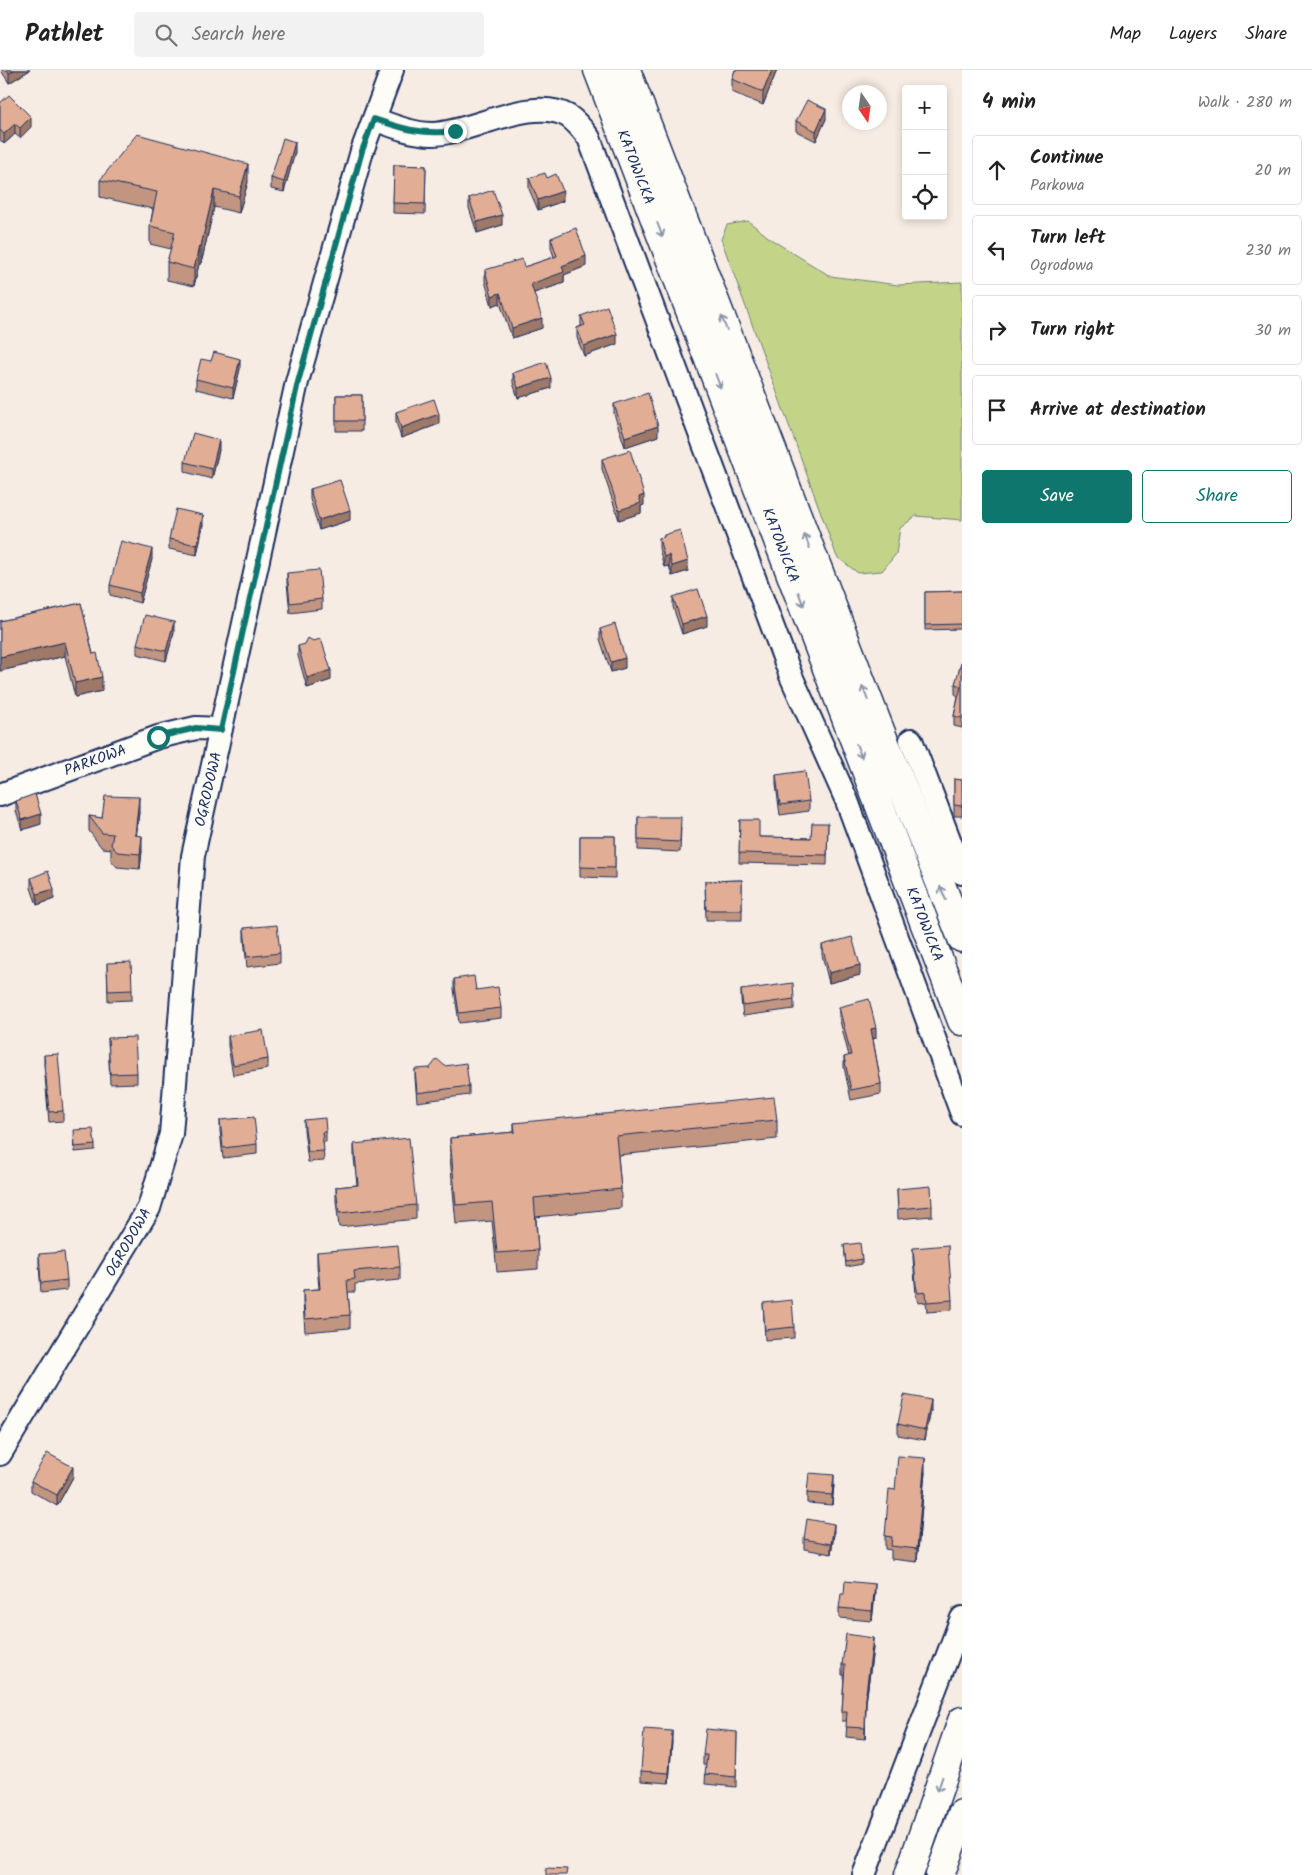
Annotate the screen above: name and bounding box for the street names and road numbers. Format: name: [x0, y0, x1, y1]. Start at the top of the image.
street label: KATOWICKA: [610, 126, 660, 208]
street label: KATOWICKA: [755, 504, 805, 586]
street label: PARKOWA: [61, 739, 130, 783]
street label: OGRODOWA: [189, 749, 229, 829]
street label: KATOWICKA: [899, 883, 949, 965]
street label: OGRODOWA: [99, 1204, 158, 1281]

